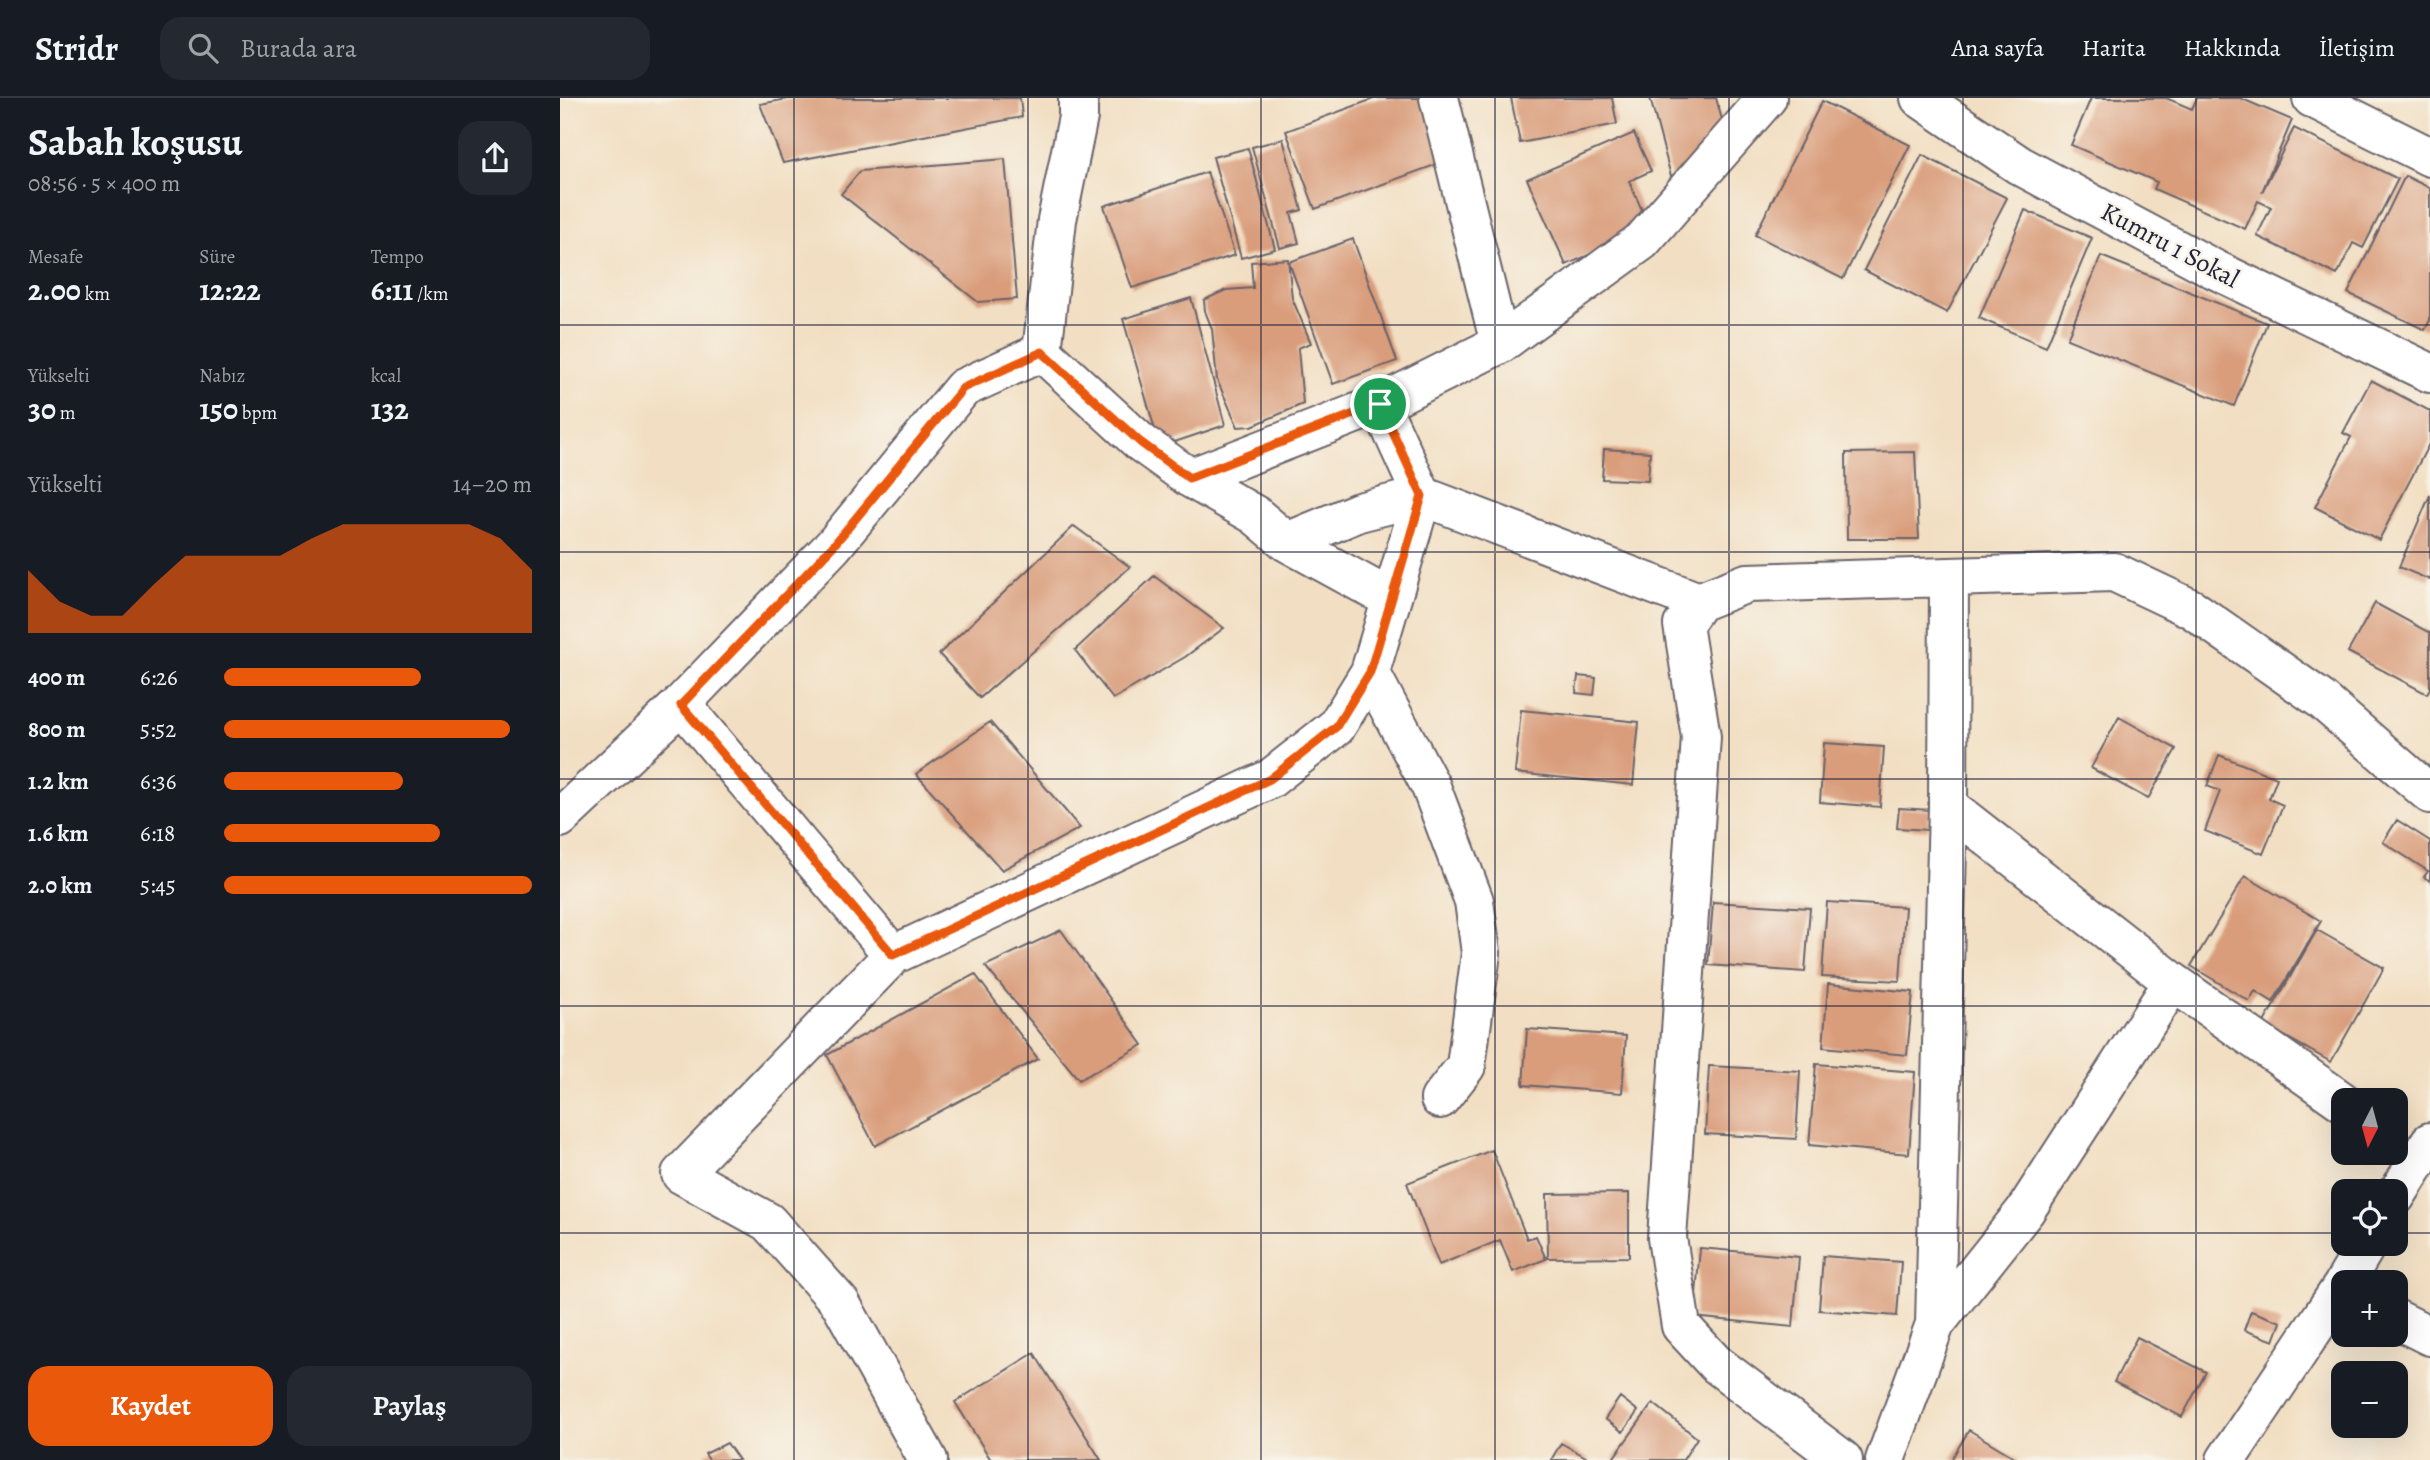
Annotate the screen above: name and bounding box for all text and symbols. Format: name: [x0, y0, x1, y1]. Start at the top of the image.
search box: [160, 17, 650, 80]
text: Stridr: [35, 26, 118, 71]
icon: search: [184, 29, 222, 67]
text: Burada ara: [240, 31, 357, 66]
text: Ana sayfa: [1952, 32, 2044, 64]
text: Harita: [2082, 32, 2146, 64]
text: Hakkında: [2184, 32, 2281, 64]
text: İletişim: [2319, 32, 2395, 64]
text: Sabah koşusu: [28, 116, 242, 168]
button: share: [458, 121, 532, 195]
text: 08:56 · 5 × 400 m: [28, 168, 180, 199]
street label: Kumru 1 Sokal: [2095, 194, 2245, 296]
text: Mesafe: [28, 244, 83, 270]
text: Süre: [199, 244, 235, 270]
text: Tempo: [371, 244, 424, 270]
text: 2.00: [28, 270, 81, 310]
text: 12:22: [199, 270, 261, 310]
text: 6:11: [371, 270, 413, 310]
text: km: [81, 281, 110, 307]
text: /km: [413, 281, 449, 307]
text: Yükselti: [28, 363, 90, 389]
text: Nabız: [199, 363, 245, 389]
text: kcal: [371, 363, 401, 389]
pin: [1350, 374, 1410, 434]
icon: arrive: [1361, 385, 1399, 423]
text: 30: [28, 389, 56, 429]
text: 150: [199, 389, 238, 429]
text: 132: [371, 389, 409, 429]
text: m: [56, 400, 76, 426]
text: bpm: [238, 400, 277, 426]
text: Yükselti: [28, 469, 103, 500]
text: 14–20 m: [453, 469, 532, 500]
text: 400 m: [28, 662, 85, 693]
text: 6:26: [140, 662, 178, 693]
text: 800 m: [28, 714, 85, 745]
text: 5:52: [140, 714, 176, 745]
text: 1.2 km: [28, 766, 89, 797]
text: 6:36: [140, 766, 176, 797]
text: 1.6 km: [28, 818, 88, 849]
text: 6:18: [140, 818, 175, 849]
text: 2.0 km: [28, 870, 92, 901]
text: 5:45: [140, 870, 176, 901]
north arrow: [2331, 1088, 2408, 1166]
map controls: [2331, 1088, 2408, 1438]
button: locate: [2331, 1179, 2408, 1256]
button: +: [2331, 1270, 2408, 1347]
button: −: [2331, 1361, 2408, 1438]
button: Kaydet: [28, 1366, 273, 1446]
button: Paylaş: [287, 1366, 532, 1446]

